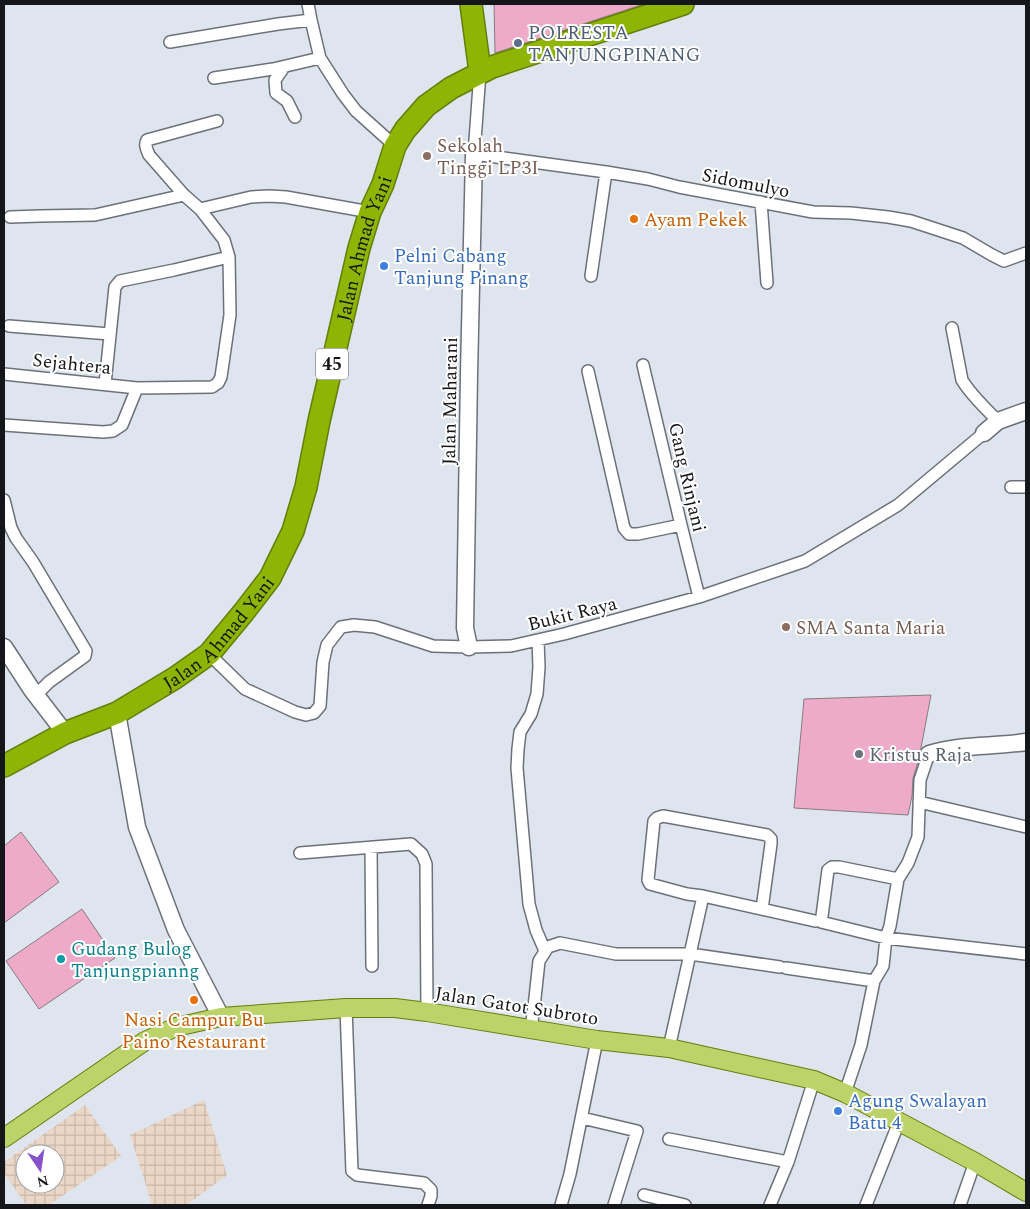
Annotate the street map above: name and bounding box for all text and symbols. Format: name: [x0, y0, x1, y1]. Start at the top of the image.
place label: POLRESTA TANJUNGPINANG: [528, 19, 700, 70]
marker: POLRESTA TANJUNGPINANG: [512, 37, 524, 49]
place label: Sekolah Tinggi LP3I: [437, 132, 539, 183]
marker: Sekolah Tinggi LP3I: [421, 150, 433, 162]
street label: Sidomulyo: [699, 161, 792, 206]
street label: Jalan Ahmad Yani: [330, 172, 401, 324]
place label: Ayam Pekek: [644, 206, 748, 235]
marker: Ayam Pekek: [628, 213, 640, 225]
place label: Pelni Cabang Tanjung Pinang: [394, 242, 529, 293]
marker: Pelni Cabang Tanjung Pinang: [378, 260, 390, 272]
street label: Jalan Maharani: [435, 337, 466, 465]
street label: Sejahtera: [31, 346, 113, 383]
road number: 45: [316, 348, 348, 379]
street label: Gang Rinjani: [660, 420, 713, 535]
street label: Jalan Ahmad Yani: [158, 570, 283, 698]
street label: Bukit Raya: [525, 589, 621, 640]
place label: SMA Santa Maria: [796, 614, 946, 643]
marker: SMA Santa Maria: [780, 621, 792, 633]
place label: Kristus Raja: [869, 741, 973, 770]
marker: Kristus Raja: [853, 748, 865, 760]
place label: Gudang Bulog Tanjungpianng: [71, 935, 199, 986]
marker: Gudang Bulog Tanjungpianng: [55, 953, 67, 965]
street label: Jalan Gatot Subroto: [433, 979, 601, 1034]
marker: Nasi Campur Bu Paino Restaurant: [188, 994, 200, 1006]
place label: Nasi Campur Bu Paino Restaurant: [122, 1006, 266, 1057]
place label: Agung Swalayan Batu 4: [848, 1087, 987, 1138]
marker: Agung Swalayan Batu 4: [832, 1105, 844, 1117]
north arrow: [15, 1144, 65, 1194]
text: N: [35, 1170, 51, 1193]

